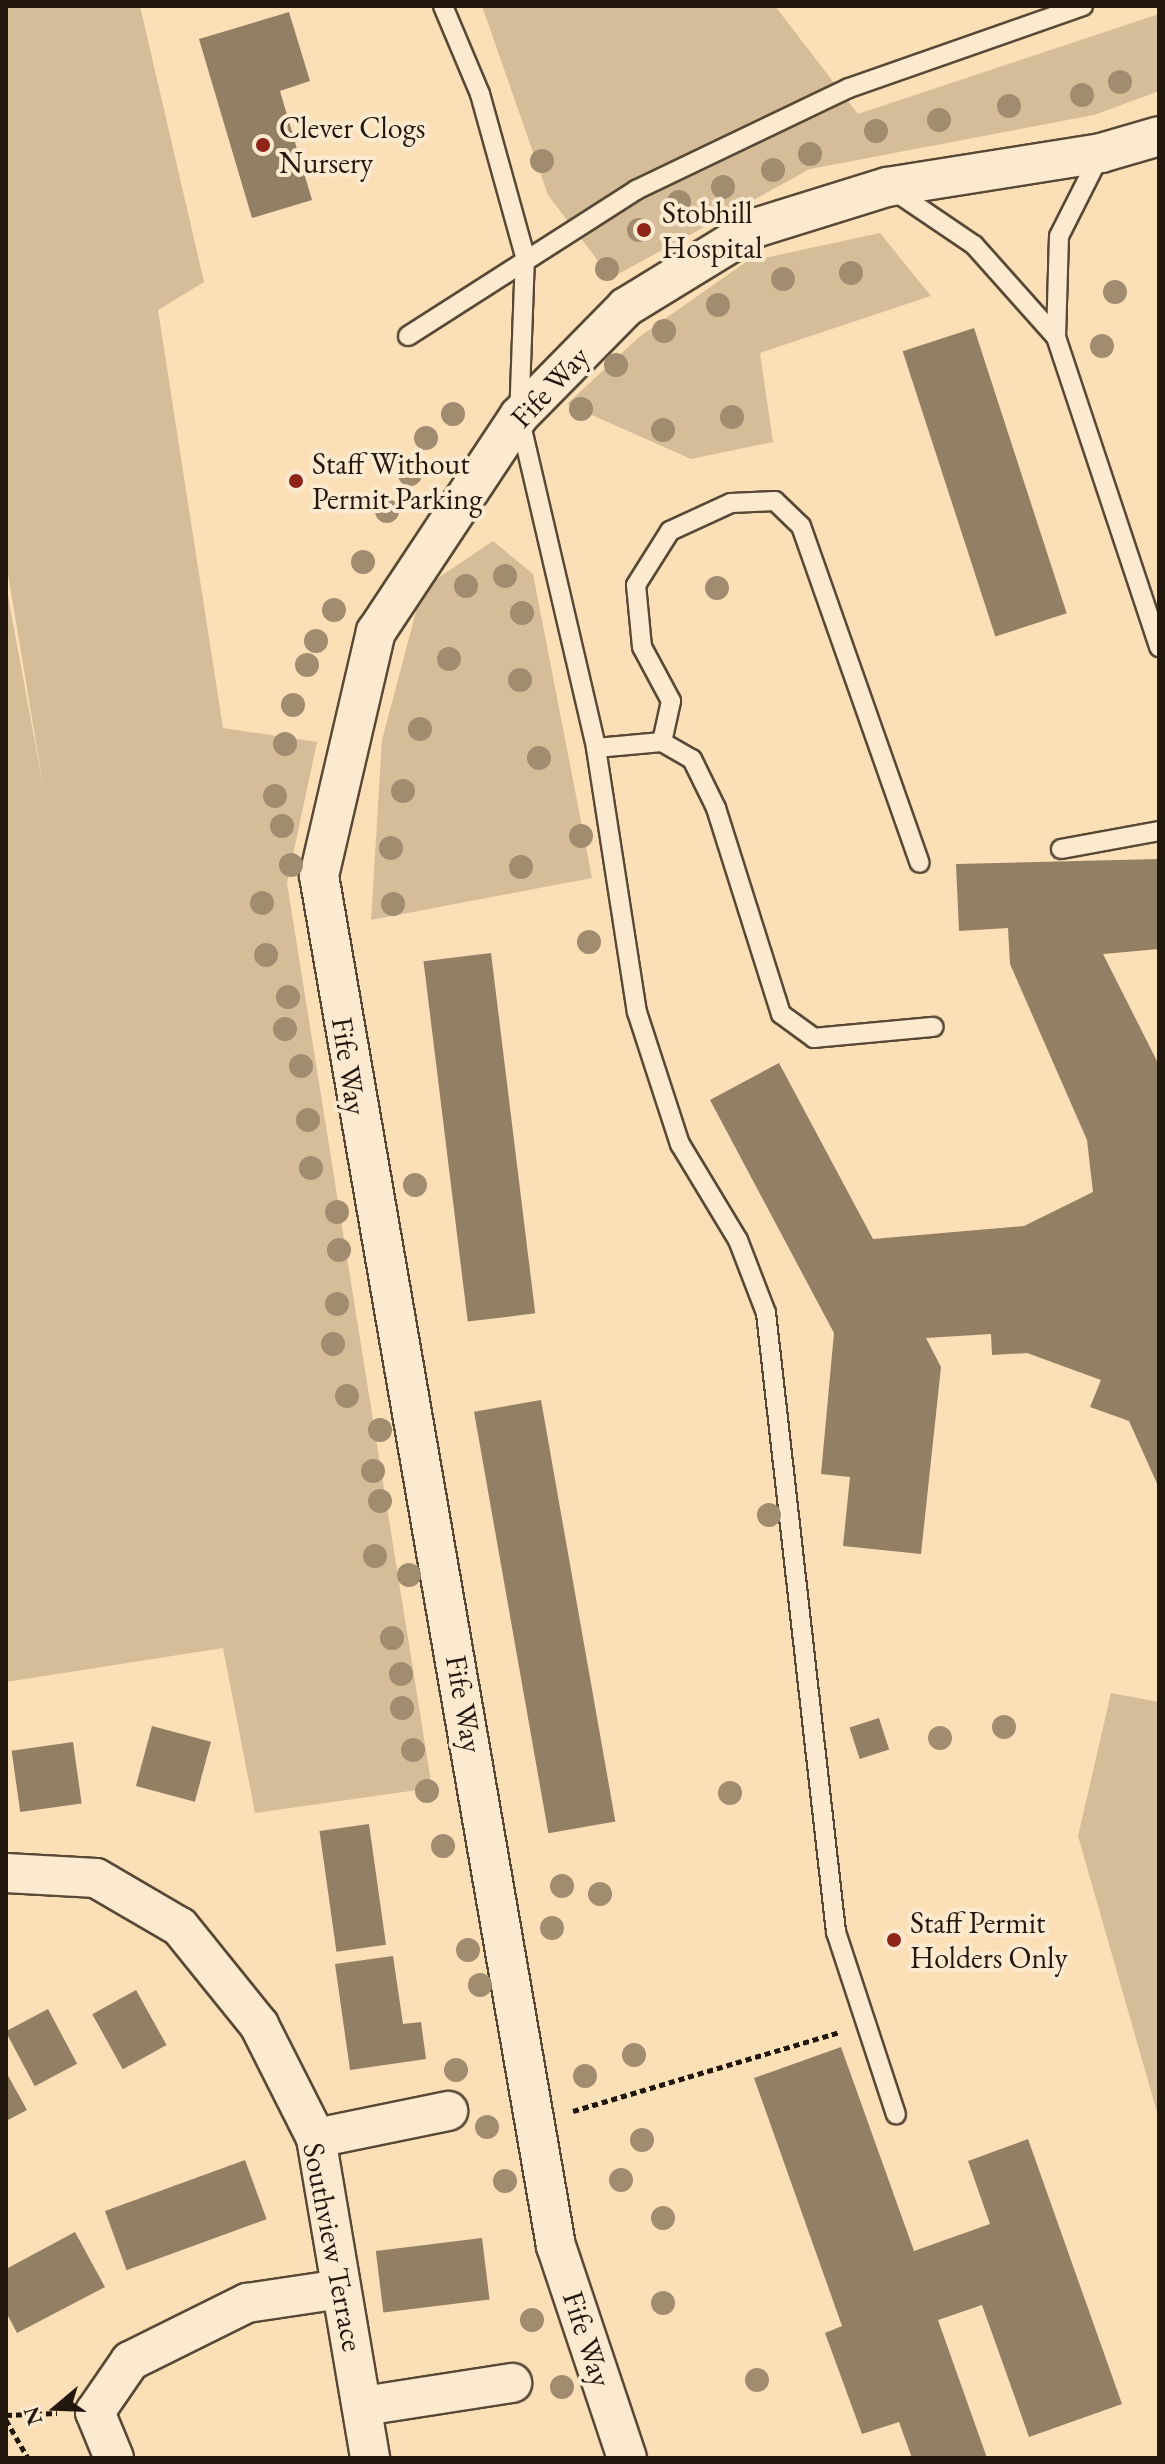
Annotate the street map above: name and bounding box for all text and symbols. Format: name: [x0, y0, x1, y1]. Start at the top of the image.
place label: Clever Clogs Nursery: [279, 110, 425, 180]
marker: Clever Clogs Nursery: [254, 136, 272, 154]
place label: Stobhill Hospital: [662, 195, 762, 266]
marker: Stobhill Hospital: [633, 219, 655, 241]
street label: Fife Way: [503, 339, 597, 435]
place label: Staff Without Permit Parking: [312, 446, 482, 516]
marker: Staff Without Permit Parking: [287, 472, 305, 490]
street label: Fife Way: [324, 1015, 374, 1117]
street label: Fife Way: [438, 1652, 490, 1756]
place label: Staff Permit Holders Only: [910, 1905, 1068, 1976]
marker: Staff Permit Holders Only: [885, 1931, 903, 1949]
street label: Southview Terrace: [295, 2140, 371, 2354]
street label: Fife Way: [555, 2287, 619, 2391]
north arrow: [16, 2368, 96, 2448]
text: N: [16, 2403, 49, 2429]

